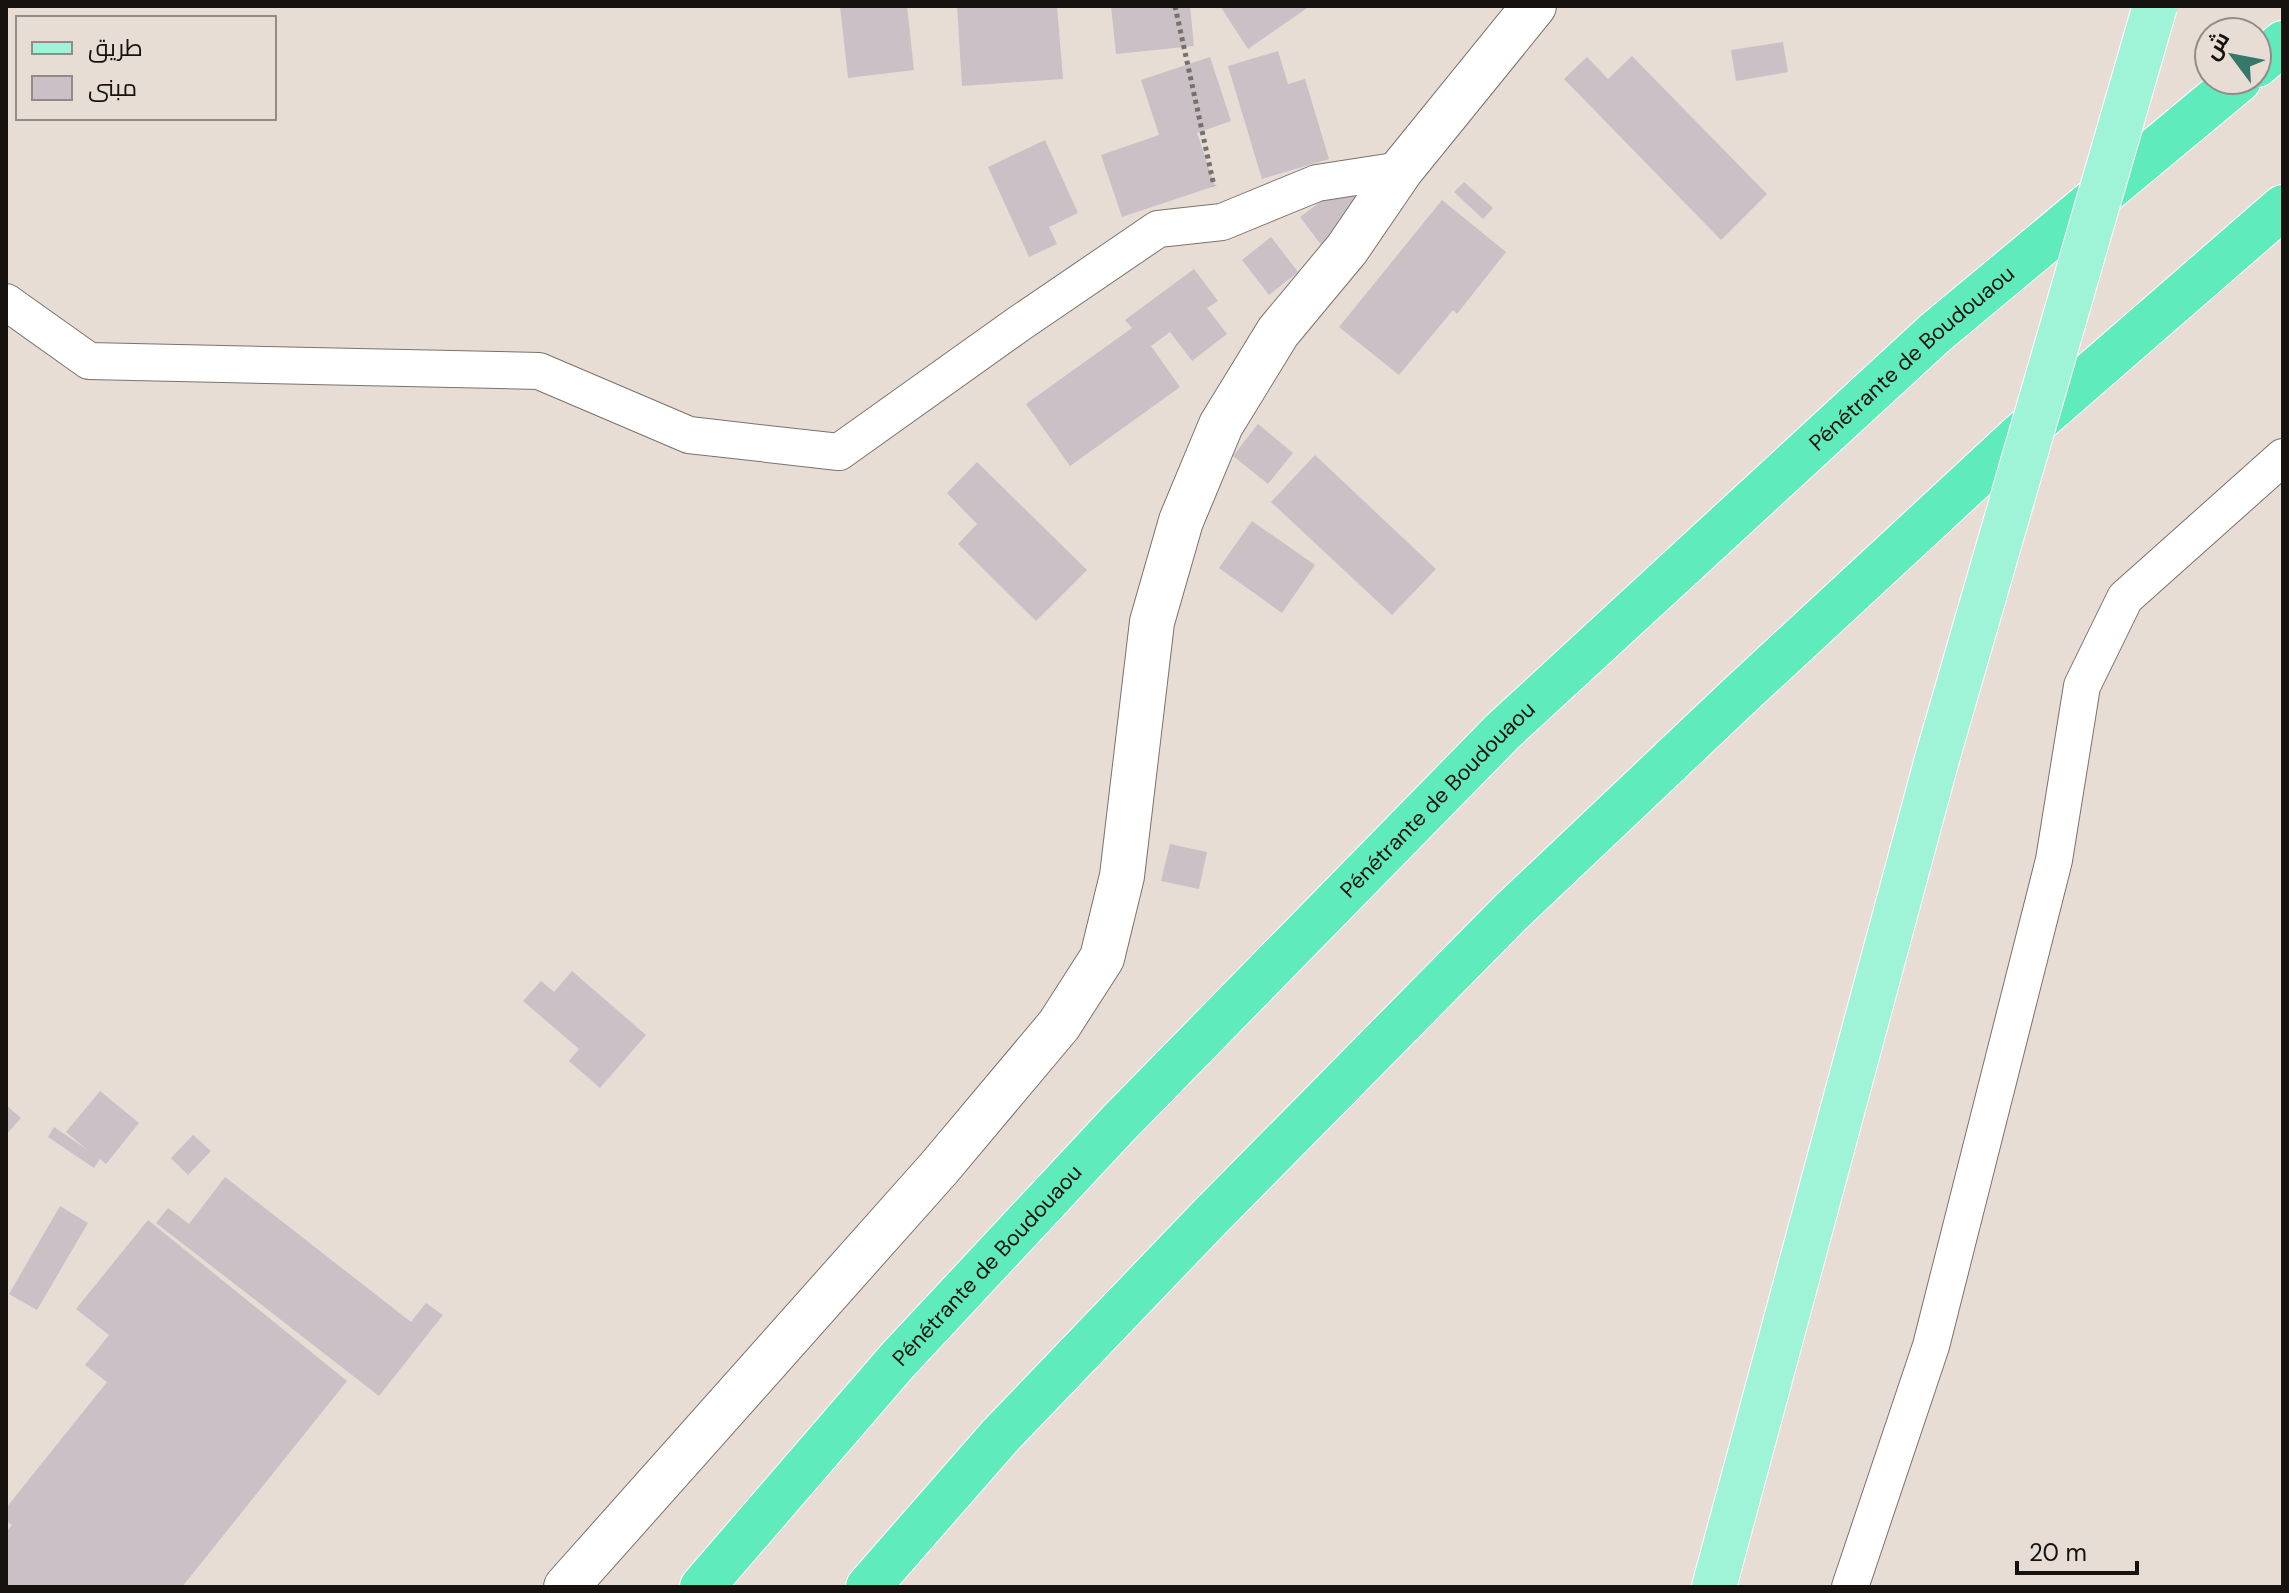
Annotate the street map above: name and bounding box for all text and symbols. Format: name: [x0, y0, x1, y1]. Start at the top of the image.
legend: [16, 16, 276, 120]
north arrow: [2193, 16, 2273, 96]
text: ش: [2197, 26, 2236, 65]
text: طريق: [88, 32, 143, 63]
text: مبنى: [88, 72, 137, 103]
street label: Pénétrante de Boudouaou: [1803, 259, 2020, 457]
street label: Pénétrante de Boudouaou: [1334, 695, 1541, 904]
street label: Pénétrante de Boudouaou: [886, 1158, 1088, 1372]
scale bar: [2017, 1525, 2137, 1575]
text: 20 m: [2029, 1537, 2087, 1568]

